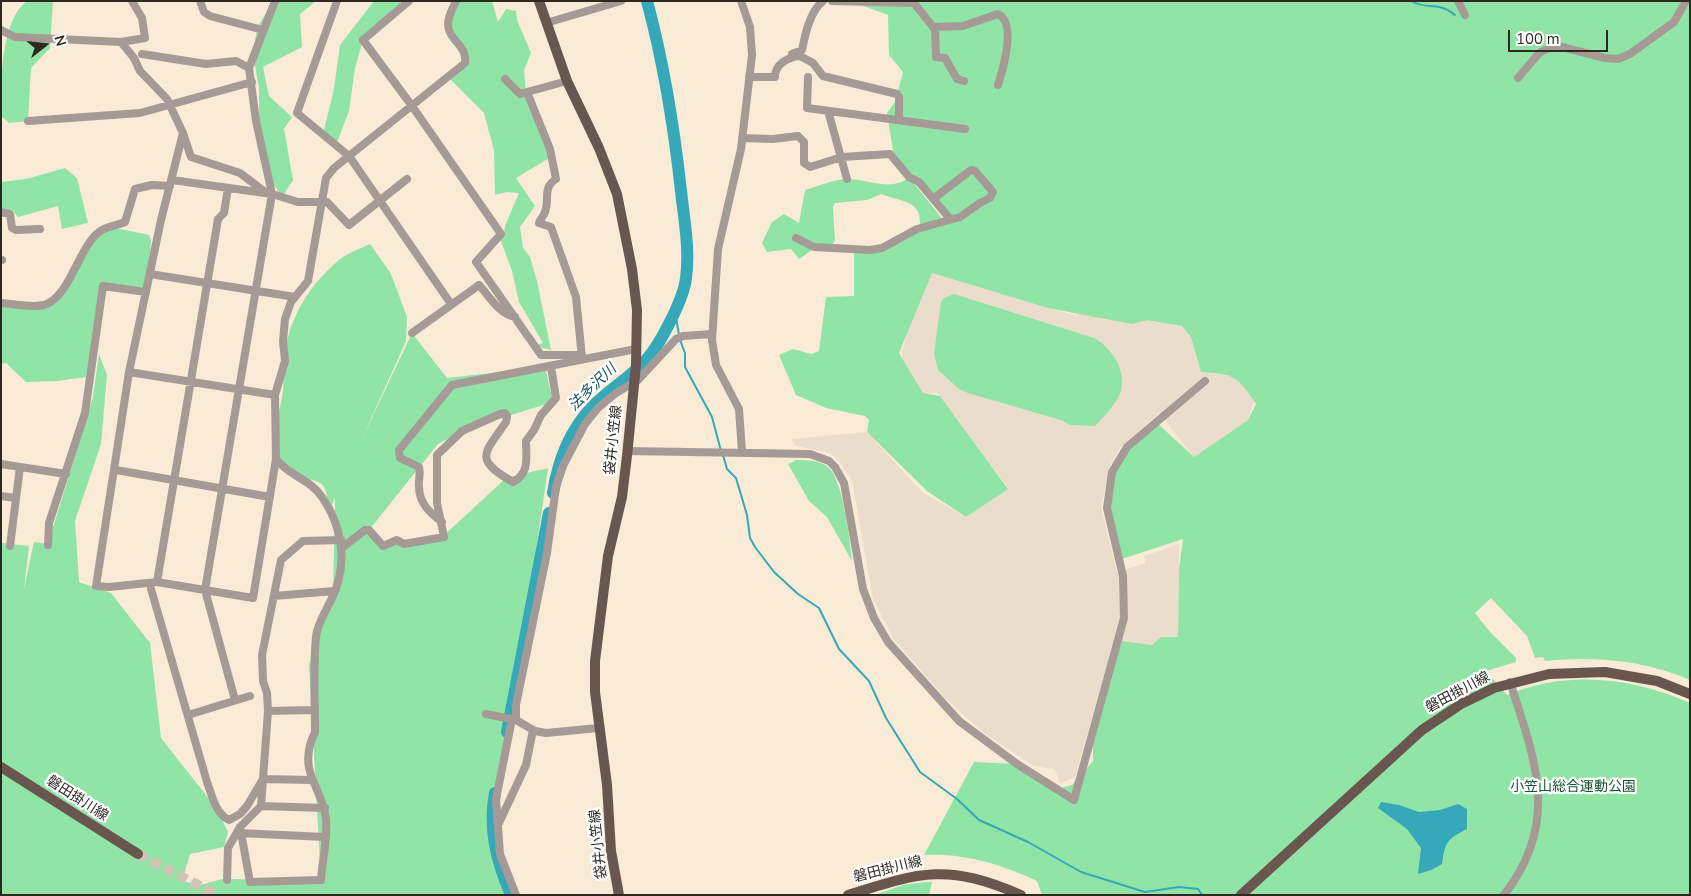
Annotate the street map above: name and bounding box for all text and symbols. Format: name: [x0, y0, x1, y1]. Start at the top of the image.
north arrow: [20, 20, 70, 70]
scale bar: [1511, 20, 1611, 52]
text: 100 m: [1516, 29, 1560, 49]
text: N: [49, 33, 70, 48]
water label: 法多沢川: [565, 361, 621, 415]
street label: 袋井小笠線: [602, 404, 626, 476]
street label: 磐田掛川線: [1423, 669, 1493, 717]
street label: 磐田掛川線: [43, 773, 111, 825]
park label: 小笠山総合運動公園: [1510, 780, 1636, 796]
street label: 袋井小笠線: [587, 808, 611, 880]
street label: 磐田掛川線: [852, 853, 924, 887]

